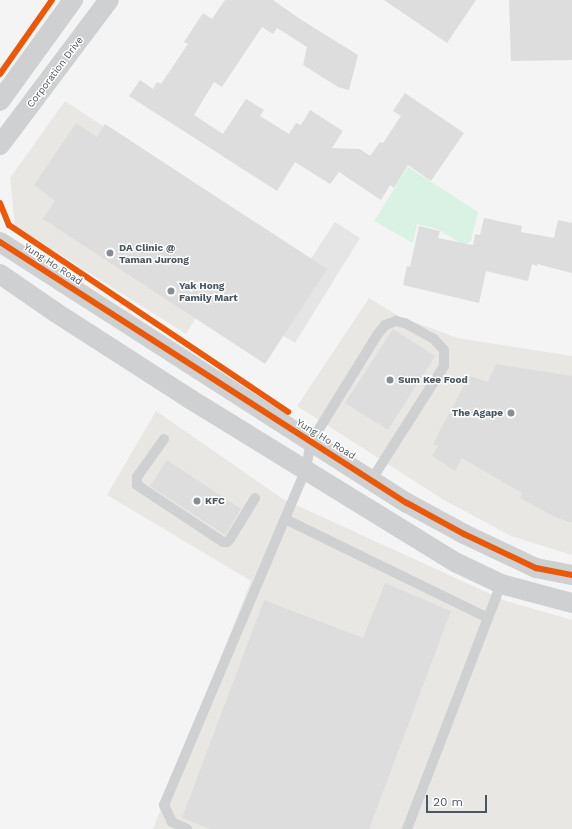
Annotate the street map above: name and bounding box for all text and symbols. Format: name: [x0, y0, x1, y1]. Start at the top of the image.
street label: Corporation Drive: [24, 34, 86, 110]
street label: Yung Ho Road: [21, 241, 85, 287]
place label: DA Clinic @ Taman Jurong: [119, 241, 189, 264]
marker: DA Clinic @ Taman Jurong: [104, 247, 116, 259]
place label: Yak Hong Family Mart: [179, 279, 238, 302]
marker: Yak Hong Family Mart: [166, 286, 176, 296]
place label: Sum Kee Food: [398, 374, 468, 386]
marker: Sum Kee Food: [385, 375, 395, 385]
place label: The Agape: [451, 407, 503, 419]
marker: The Agape: [506, 408, 516, 418]
street label: Yung Ho Road: [294, 416, 358, 462]
place label: KFC: [205, 495, 225, 507]
marker: KFC: [192, 496, 202, 506]
scale bar: [428, 787, 489, 813]
text: 20 m: [433, 795, 463, 809]

